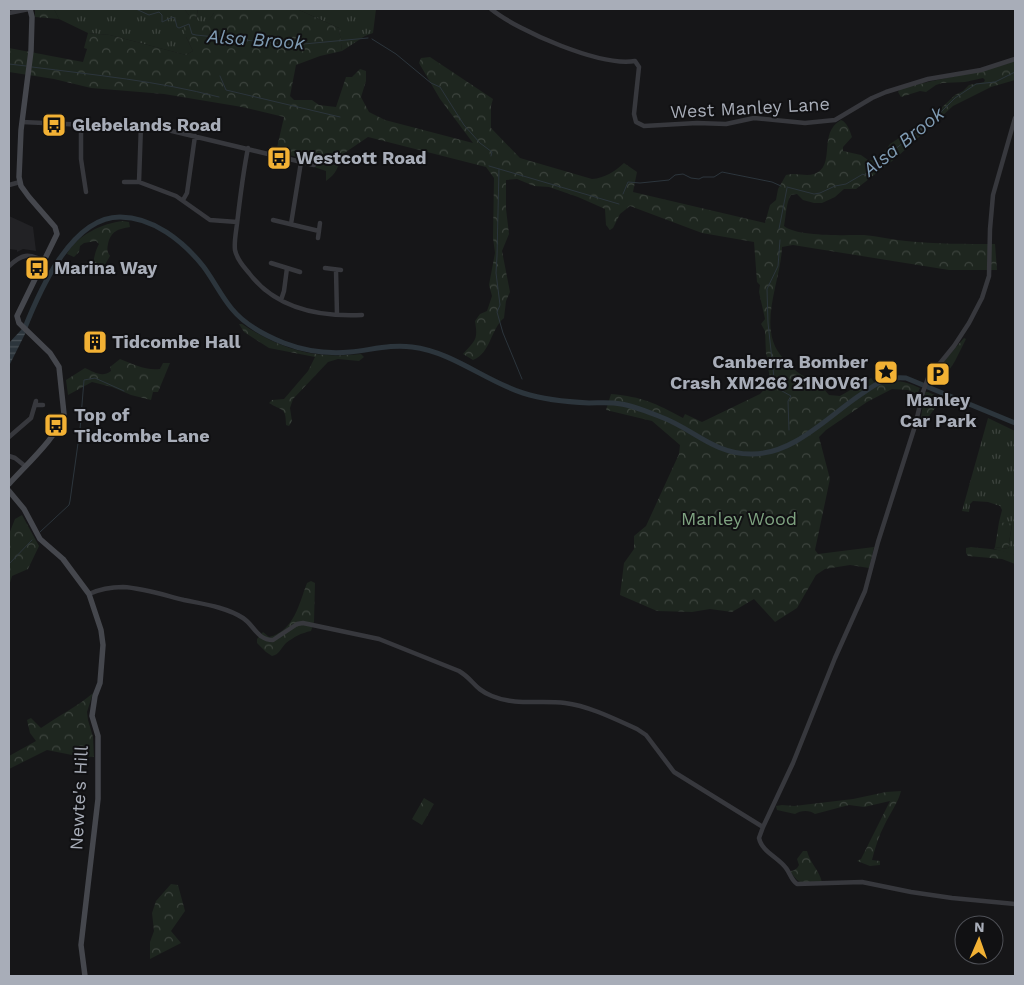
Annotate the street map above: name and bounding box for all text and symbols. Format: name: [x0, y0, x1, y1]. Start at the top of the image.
water label: Alsa Brook: [205, 25, 306, 54]
street label: West Manley Lane: [670, 93, 830, 122]
water label: Alsa Brook: [857, 101, 949, 182]
bus stop icon: Glebelands Road: [41, 112, 67, 138]
place label: Glebelands Road: [72, 114, 221, 135]
bus stop icon: Westcott Road: [266, 145, 292, 171]
place label: Westcott Road: [296, 147, 427, 168]
bus stop icon: Marina Way: [24, 255, 50, 281]
place label: Marina Way: [54, 257, 158, 278]
building icon: Tidcombe Hall: [82, 329, 108, 355]
place label: Tidcombe Hall: [112, 331, 240, 352]
place label: Canberra Bomber Crash XM266 21NOV61: [670, 351, 868, 393]
place icon: Canberra Bomber Crash XM266 21NOV61: [873, 359, 899, 385]
parking icon: Manley Car Park: [925, 361, 951, 387]
place label: Manley Car Park: [900, 389, 977, 431]
place label: Top of Tidcombe Lane: [74, 404, 210, 446]
bus stop icon: Top of Tidcombe Lane: [43, 412, 69, 438]
park label: Manley Wood: [681, 508, 797, 529]
street label: Newte's Hill: [65, 745, 92, 851]
north arrow: [954, 915, 1004, 965]
text: N: [974, 919, 985, 935]

